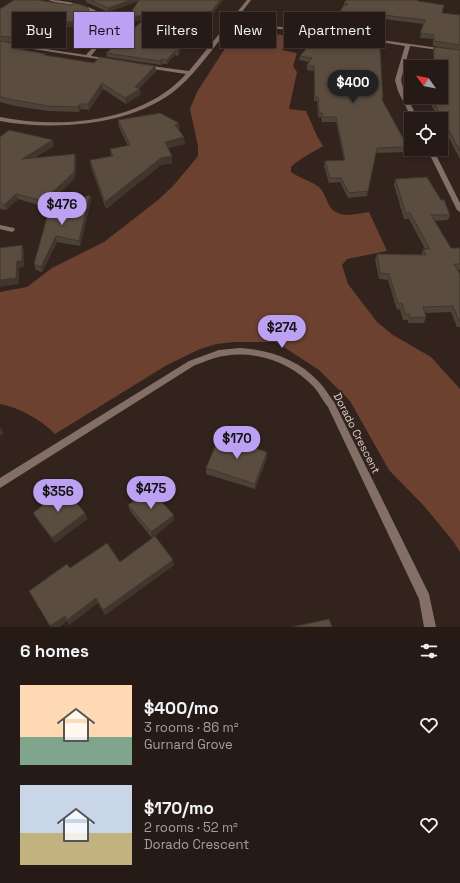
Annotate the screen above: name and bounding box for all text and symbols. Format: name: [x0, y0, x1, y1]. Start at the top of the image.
chip: Buy: [12, 12, 66, 48]
chip: Rent: [74, 12, 134, 48]
chip: Filters: [142, 12, 212, 48]
chip: New: [220, 12, 276, 48]
chip: Apartment: [284, 12, 385, 48]
north arrow: [404, 60, 448, 104]
map controls: [404, 60, 448, 156]
pin: $400: [329, 70, 377, 104]
text: $400: [337, 74, 370, 91]
button: locate: [404, 112, 448, 156]
pin: $476: [38, 192, 86, 226]
text: $476: [47, 196, 77, 213]
pin: $274: [258, 315, 306, 349]
text: $274: [267, 319, 297, 336]
street label: Dorado Crescent: [331, 390, 383, 476]
pin: $170: [213, 426, 261, 460]
text: $170: [222, 430, 252, 447]
pin: $475: [127, 476, 175, 510]
pin: $356: [34, 479, 82, 513]
text: $475: [136, 480, 166, 497]
text: $356: [42, 483, 74, 500]
text: 6 homes: [20, 640, 89, 662]
icon: filters: [418, 640, 440, 662]
text: $400/mo: [144, 697, 219, 719]
icon: home: [52, 701, 100, 749]
icon: heart: [418, 714, 440, 736]
text: 3 rooms · 86 m²: [144, 719, 238, 736]
text: Gurnard Grove: [144, 736, 233, 753]
text: $170/mo: [144, 797, 214, 819]
icon: home: [52, 801, 100, 849]
icon: heart: [418, 814, 440, 836]
text: 2 rooms · 52 m²: [144, 819, 238, 836]
text: Dorado Crescent: [144, 836, 249, 853]

